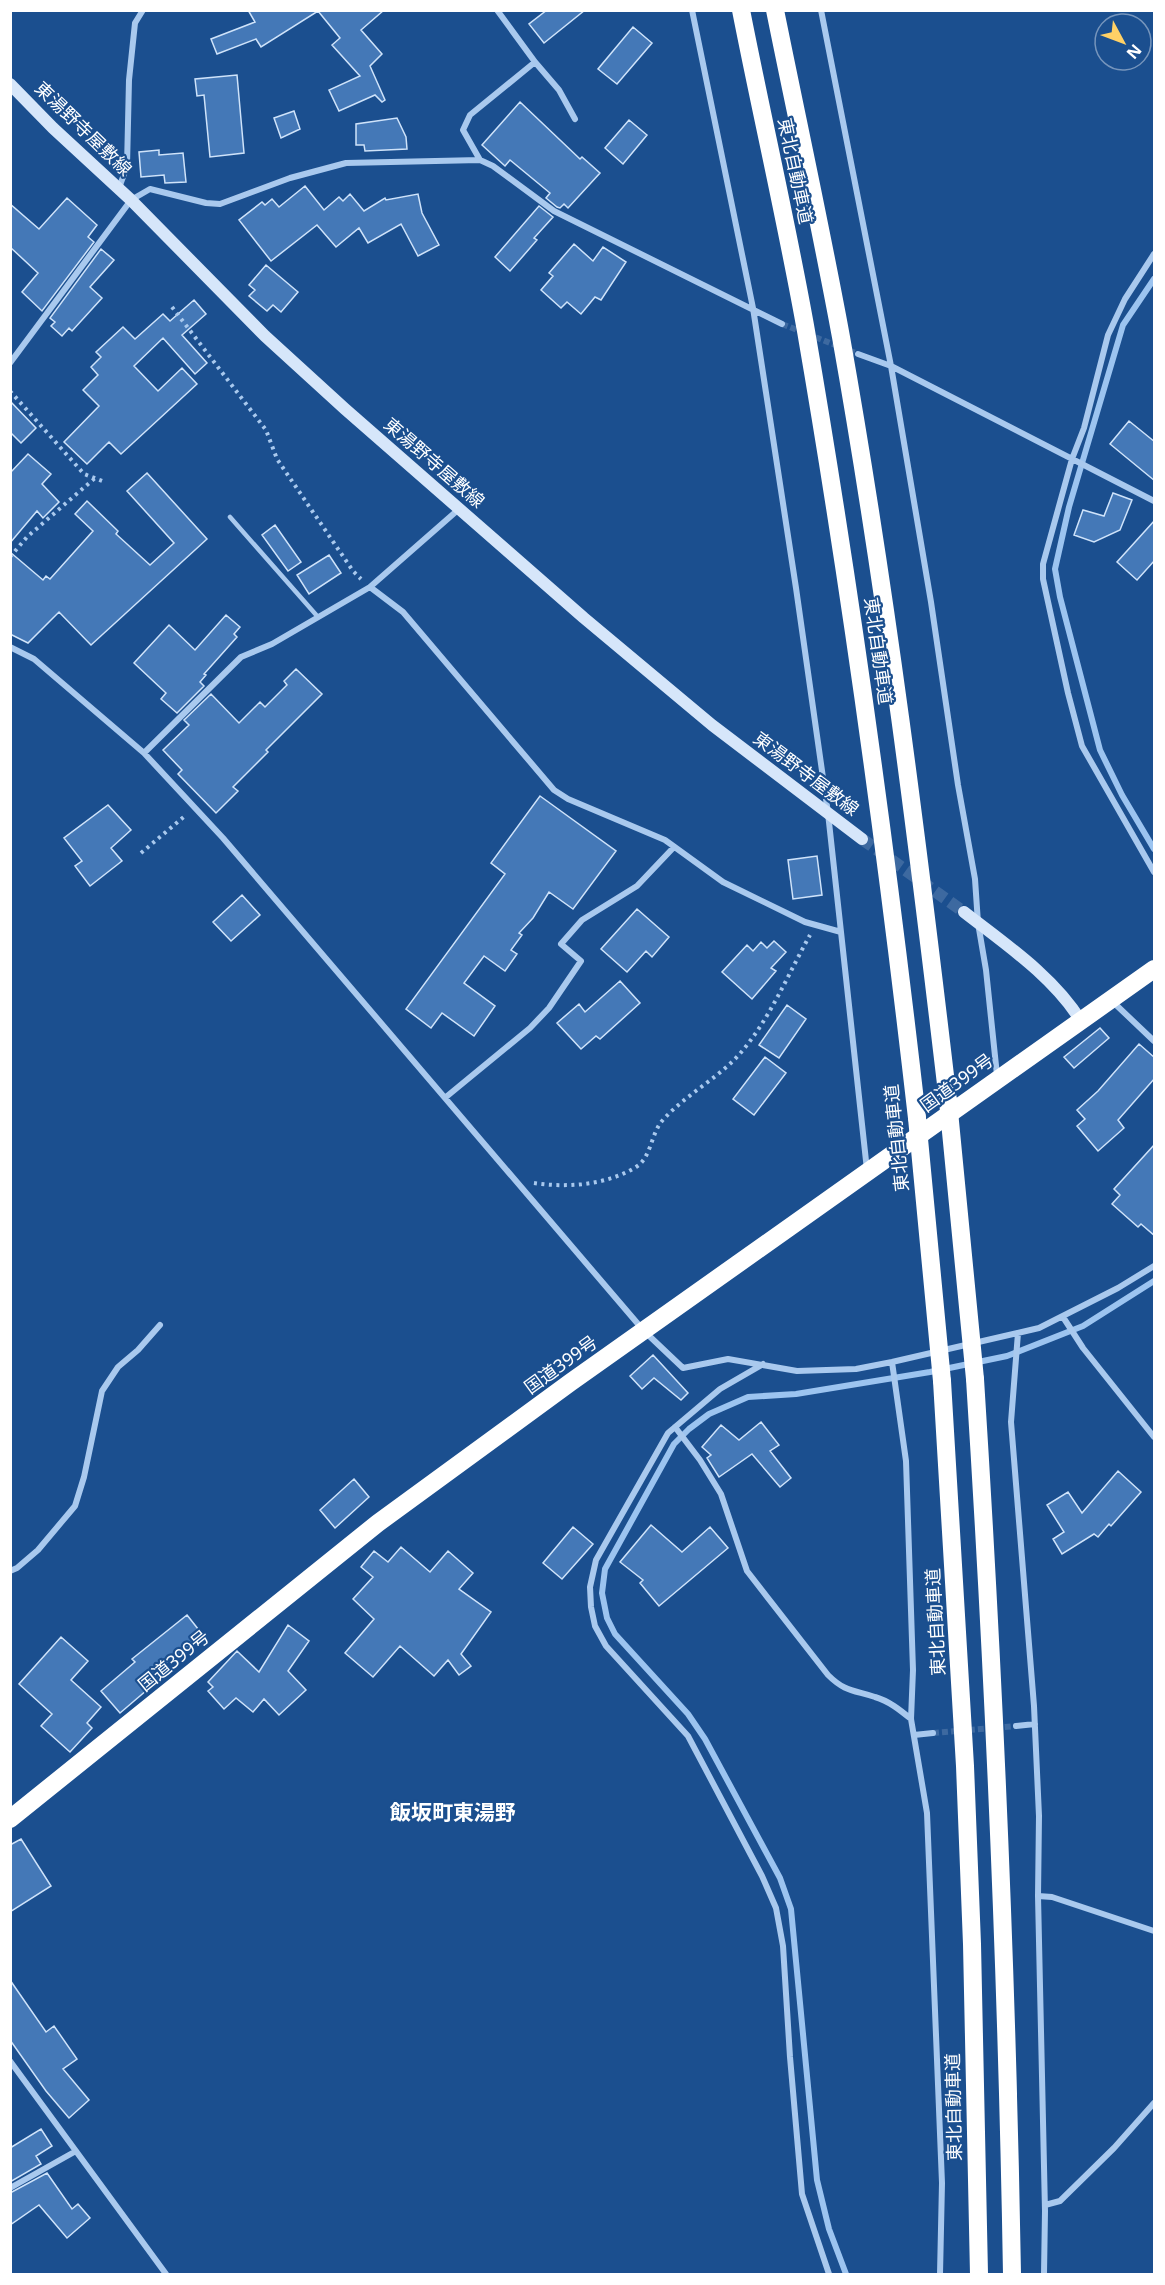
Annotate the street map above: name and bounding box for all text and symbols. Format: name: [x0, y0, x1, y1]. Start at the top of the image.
north arrow: [1093, 12, 1153, 72]
text: N: [1122, 40, 1147, 64]
street label: 東湯野寺屋敷線: [30, 76, 137, 181]
street label: 東北自動車道: [773, 115, 819, 226]
street label: 東湯野寺屋敷線: [379, 412, 490, 513]
street label: 東北自動車道: [860, 596, 898, 706]
street label: 東湯野寺屋敷線: [749, 726, 864, 821]
street label: 国道399号: [915, 1048, 998, 1117]
street label: 東北自動車道: [878, 1083, 914, 1193]
street label: 国道399号: [519, 1330, 602, 1399]
street label: 東北自動車道: [920, 1567, 950, 1677]
street label: 国道399号: [133, 1624, 214, 1696]
district label: 飯坂町東湯野: [389, 1798, 516, 1826]
street label: 東北自動車道: [940, 2053, 966, 2161]

